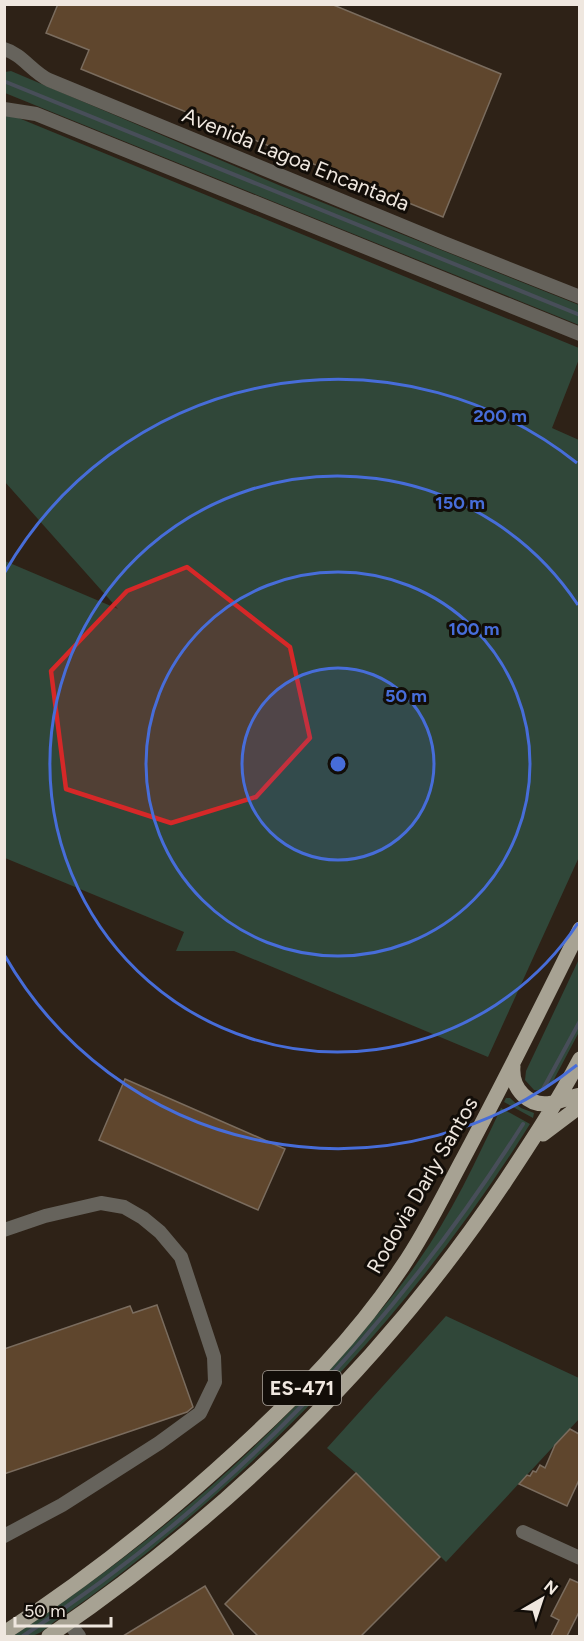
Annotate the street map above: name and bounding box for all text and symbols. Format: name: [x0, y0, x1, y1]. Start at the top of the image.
street label: Avenida Lagoa Encantada: [179, 102, 413, 216]
text: 200 m: [473, 405, 527, 427]
text: 150 m: [435, 492, 485, 514]
text: 100 m: [449, 618, 499, 640]
text: 50 m: [385, 685, 427, 707]
centre of rings: [328, 754, 348, 774]
street label: Rodovia Darly Santos: [361, 1092, 483, 1278]
road number: ES-471: [263, 1371, 341, 1405]
north arrow: [512, 1569, 572, 1629]
text: N: [540, 1576, 562, 1599]
scale bar: [15, 1590, 111, 1628]
text: 50 m: [24, 1600, 66, 1622]

